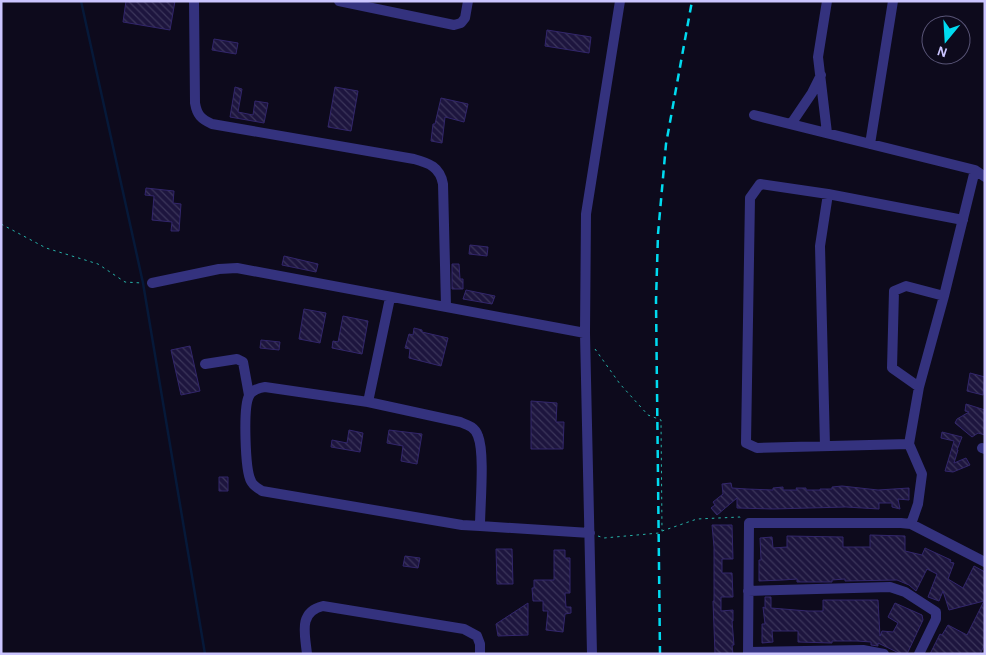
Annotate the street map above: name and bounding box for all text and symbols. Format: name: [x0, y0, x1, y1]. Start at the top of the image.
north arrow: [921, 15, 971, 65]
text: N: [935, 43, 949, 60]

